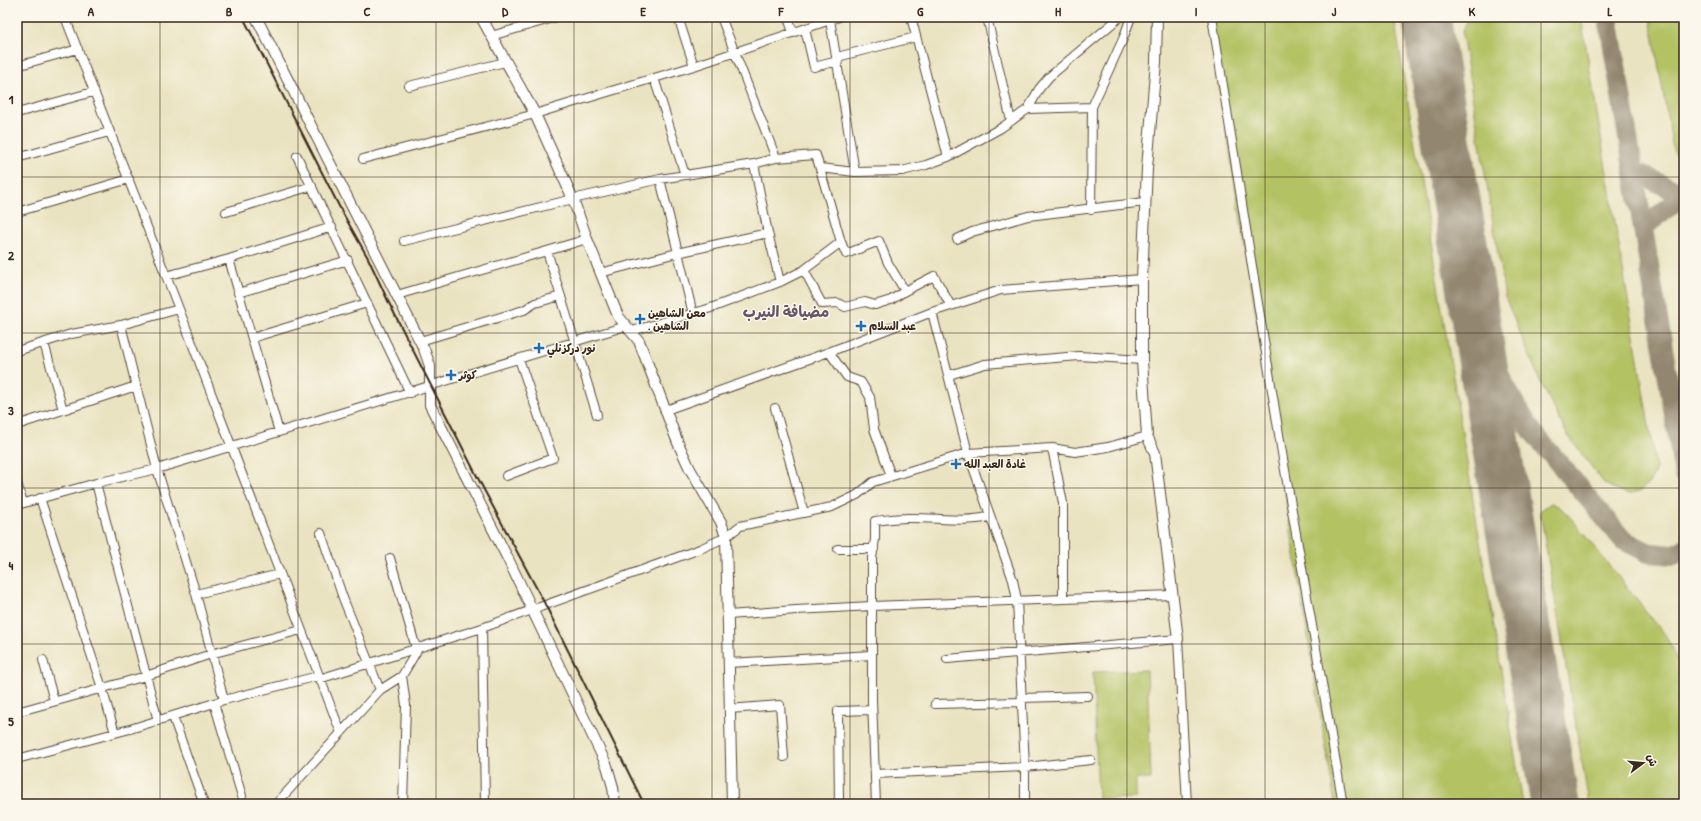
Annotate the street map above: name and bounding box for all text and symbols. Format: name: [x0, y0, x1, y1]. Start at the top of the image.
text: A: [88, 2, 95, 20]
text: B: [226, 2, 233, 20]
text: C: [363, 2, 371, 20]
text: D: [502, 2, 509, 20]
text: E: [640, 2, 646, 20]
text: F: [778, 2, 785, 20]
text: G: [917, 2, 924, 20]
text: H: [1055, 2, 1061, 20]
text: I: [1194, 2, 1198, 20]
text: J: [1332, 2, 1337, 20]
text: K: [1469, 2, 1476, 20]
text: L: [1608, 2, 1613, 20]
text: 1: [9, 90, 14, 108]
text: 2: [8, 246, 15, 264]
district label: مضيافة النيرب: [743, 301, 829, 322]
place label: معن الشاهين . الشاهين: [648, 306, 706, 333]
marker: معن الشاهين . الشاهين: [635, 314, 645, 324]
place label: عبد السلام: [869, 319, 916, 335]
marker: عبد السلام: [856, 321, 866, 331]
place label: نور دركزنلي: [547, 341, 596, 358]
marker: نور دركزنلي: [534, 343, 544, 353]
place label: كوثر: [458, 368, 477, 383]
marker: كوثر: [446, 370, 456, 380]
text: 3: [8, 401, 14, 419]
place label: غادة العبد الله: [964, 457, 1026, 471]
marker: غادة العبد الله: [951, 459, 961, 469]
text: 4: [9, 556, 14, 574]
text: 5: [8, 712, 14, 730]
north arrow: [1623, 743, 1663, 783]
text: ش: [1644, 752, 1661, 768]

